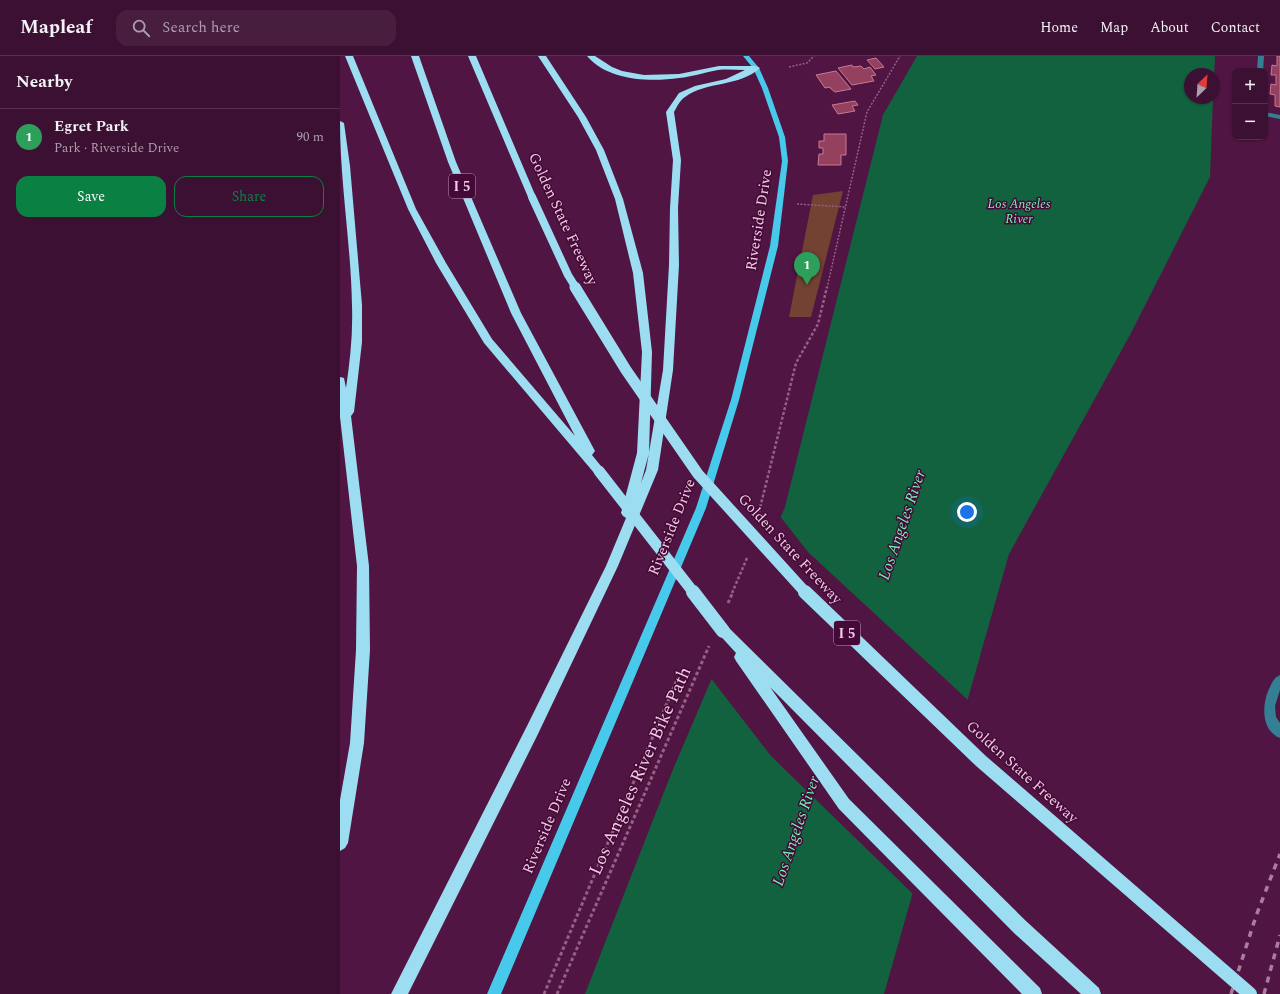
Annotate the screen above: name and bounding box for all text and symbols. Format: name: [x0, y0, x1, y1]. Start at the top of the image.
search box: [116, 10, 396, 46]
text: Mapleaf: [20, 13, 92, 42]
text: Search here: [162, 16, 240, 39]
icon: search: [130, 17, 152, 39]
text: Home: [1040, 17, 1078, 38]
text: Map: [1100, 17, 1128, 38]
text: About: [1150, 17, 1189, 38]
text: Contact: [1211, 17, 1260, 38]
north arrow: [1184, 68, 1220, 104]
map controls: [1232, 68, 1268, 140]
button: +: [1232, 68, 1268, 104]
text: Nearby: [16, 69, 72, 95]
button: −: [1232, 104, 1268, 140]
text: Egret Park: [54, 115, 129, 138]
text: 1: [25, 127, 33, 147]
text: 90 m: [297, 127, 324, 147]
text: Park · Riverside Drive: [54, 138, 179, 158]
street label: Golden State Freeway: [522, 149, 604, 290]
street label: Riverside Drive: [740, 168, 778, 272]
road number: I 5: [449, 174, 475, 198]
button: Save: [16, 176, 166, 217]
button: Share: [174, 176, 324, 217]
water label: Los Angeles River: [988, 194, 1051, 229]
pin: 1: [794, 252, 820, 285]
water label: Los Angeles River: [872, 466, 932, 583]
street label: Riverside Drive: [642, 475, 702, 579]
street label: Golden State Freeway: [732, 488, 848, 610]
your location: [957, 502, 977, 522]
road number: I 5: [834, 621, 860, 645]
street label: Los Angeles River Bike Path: [582, 662, 698, 880]
street label: Golden State Freeway: [961, 715, 1084, 829]
water label: Los Angeles River: [766, 772, 826, 889]
street label: Riverside Drive: [516, 774, 578, 878]

